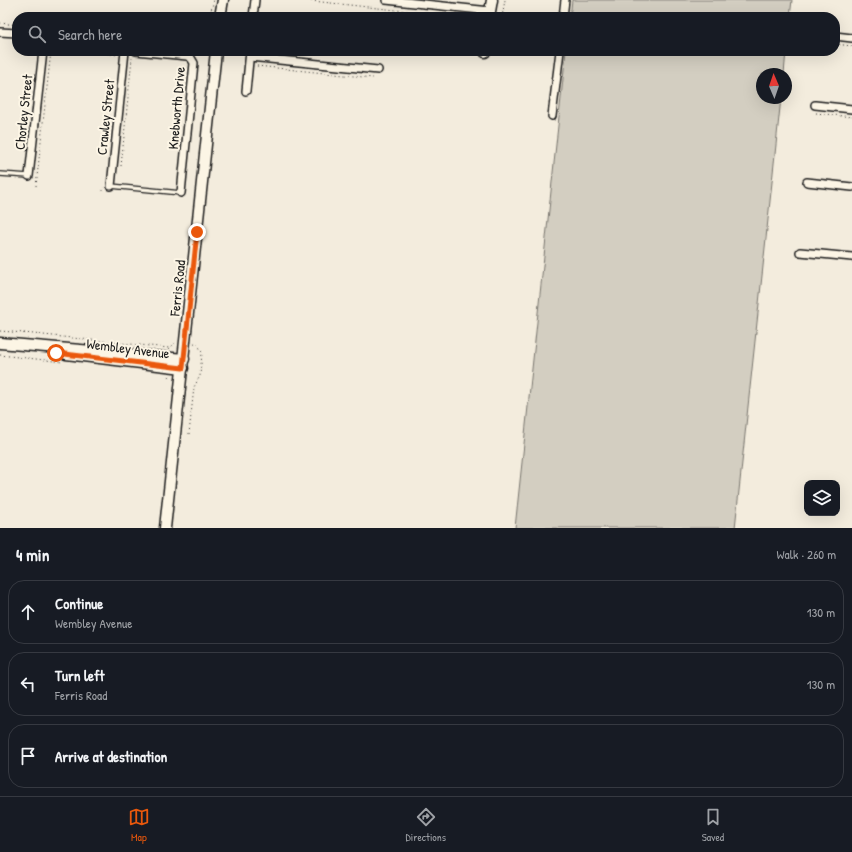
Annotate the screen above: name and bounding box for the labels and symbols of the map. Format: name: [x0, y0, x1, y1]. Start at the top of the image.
street label: Knebworth Drive: [163, 66, 189, 150]
north arrow: [756, 68, 792, 104]
street label: Chorley Street: [10, 73, 37, 151]
street label: Crawley Street: [92, 78, 119, 156]
route end: [188, 223, 206, 241]
street label: Ferris Road: [165, 258, 189, 318]
street label: Wembley Avenue: [85, 333, 171, 364]
route start: [47, 344, 65, 362]

